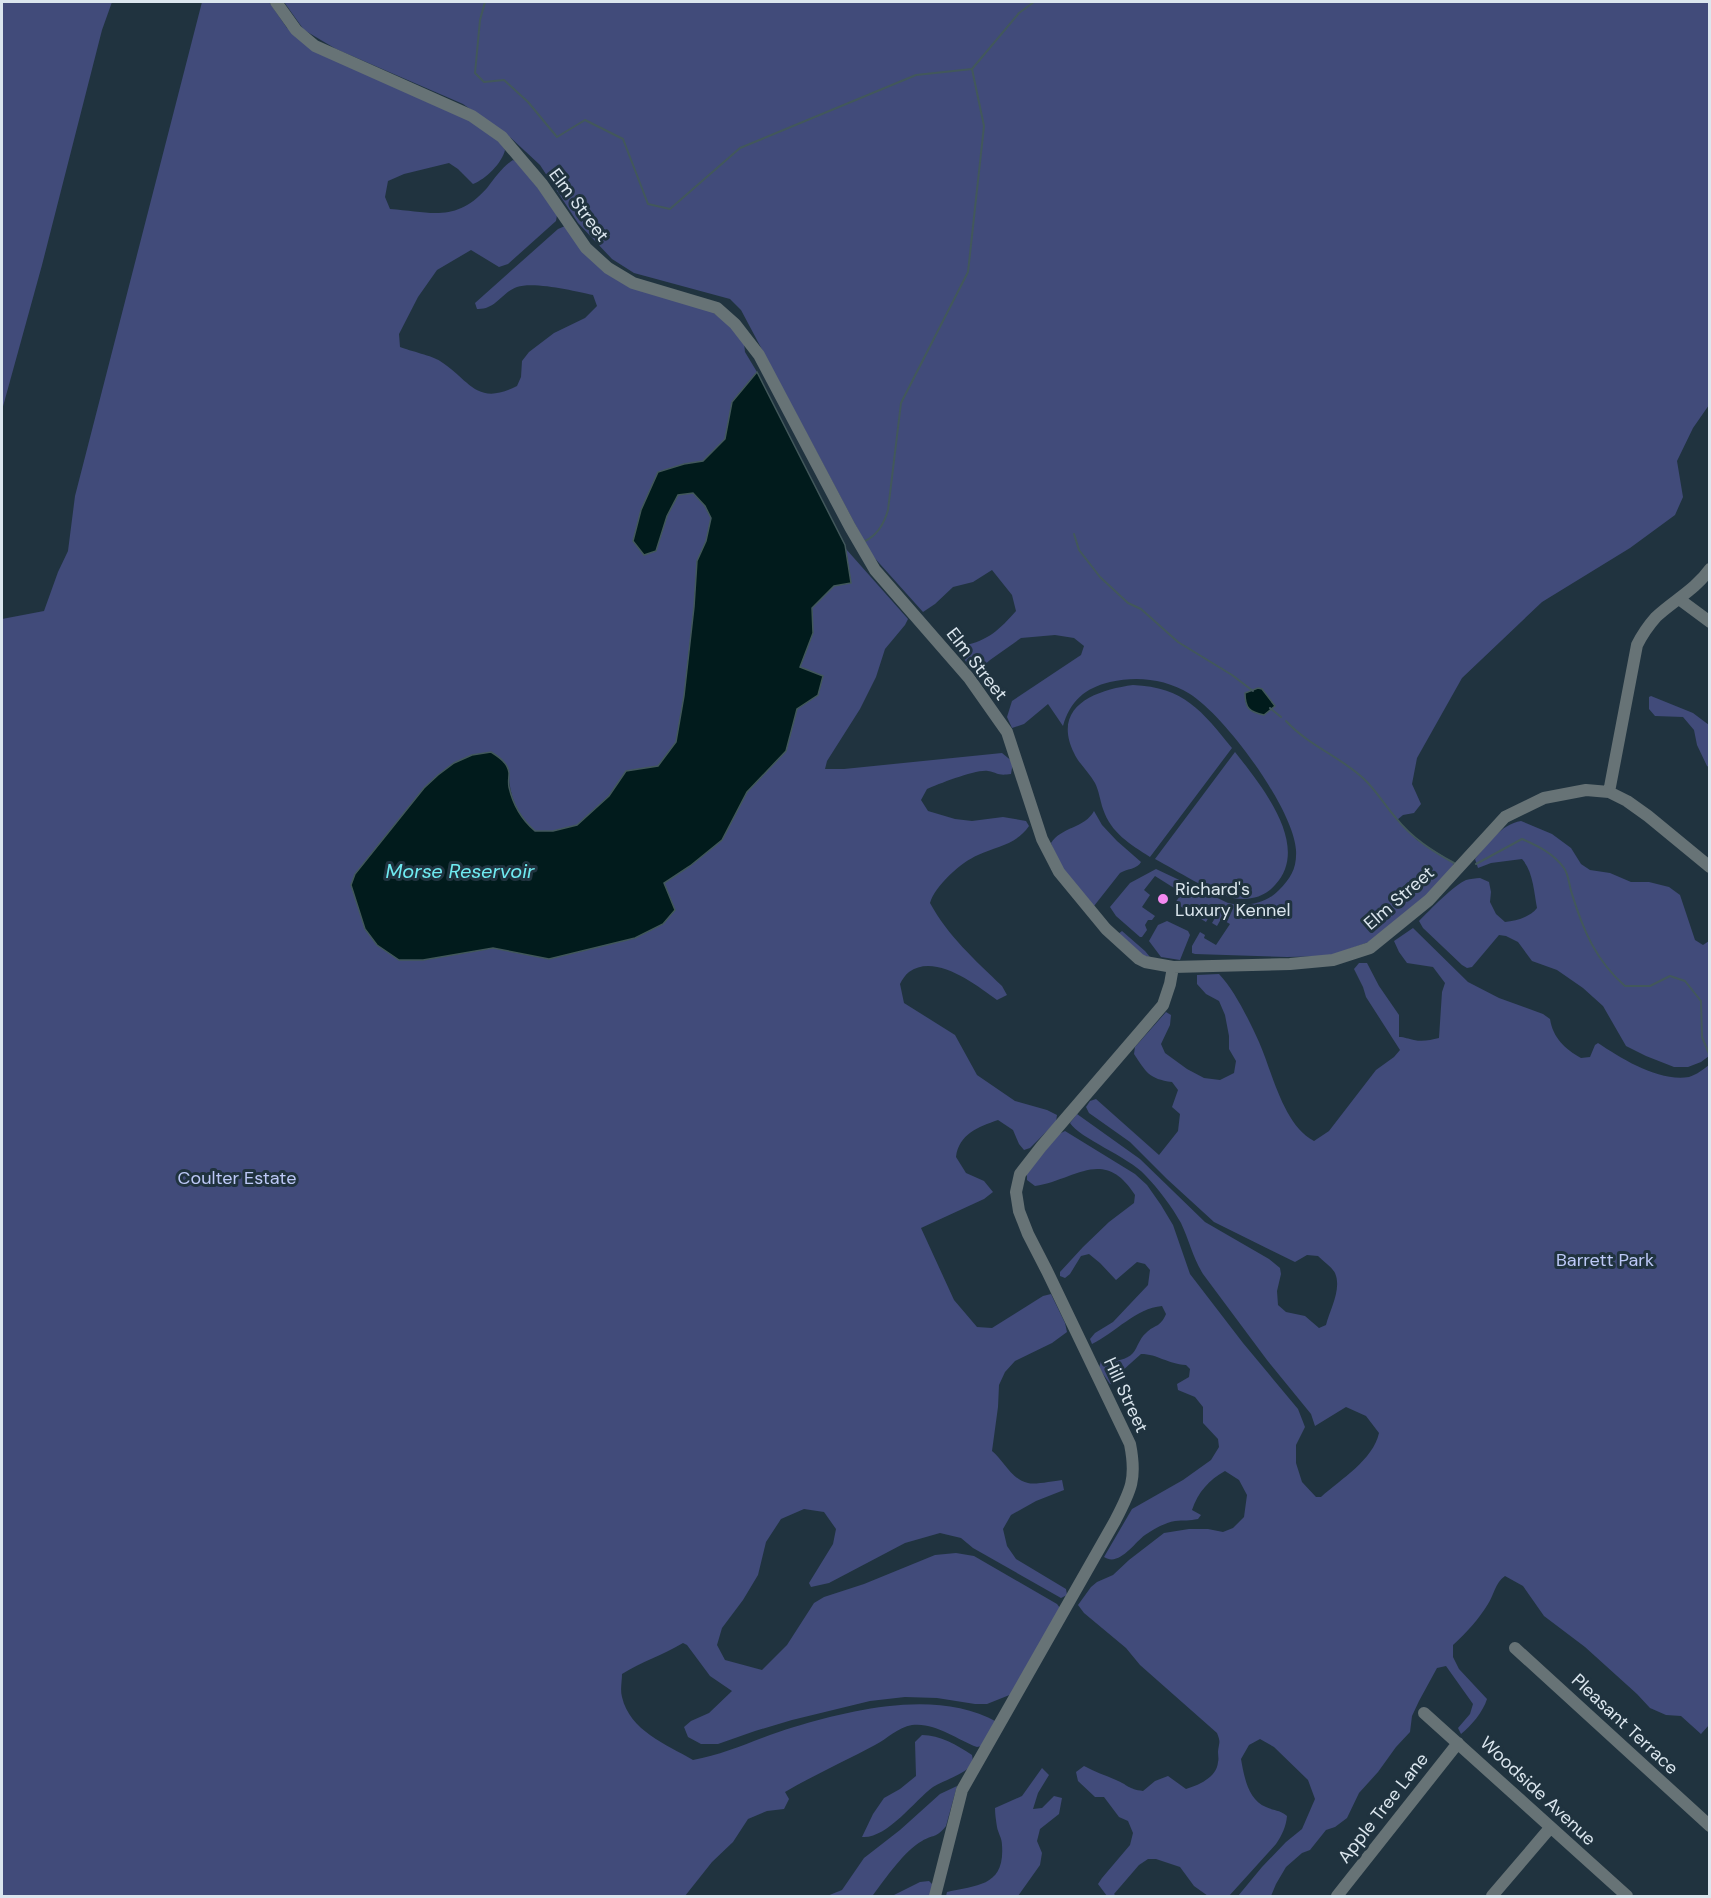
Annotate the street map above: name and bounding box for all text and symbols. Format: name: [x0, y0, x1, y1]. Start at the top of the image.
street label: Elm Street: [544, 163, 614, 247]
street label: Elm Street: [941, 623, 1013, 705]
water label: Morse Reservoir: [385, 858, 535, 884]
street label: Elm Street: [1359, 861, 1439, 935]
place label: Richard's Luxury Kennel: [1175, 877, 1291, 922]
marker: Richard's Luxury Kennel: [1156, 892, 1170, 906]
park label: Coulter Estate: [178, 1166, 296, 1190]
park label: Barrett Park: [1556, 1248, 1654, 1272]
street label: Hill Street: [1098, 1353, 1154, 1437]
street label: Pleasant Terrace: [1566, 1668, 1684, 1780]
street label: Woodside Avenue: [1475, 1731, 1601, 1851]
street label: Apple Tree Lane: [1332, 1748, 1434, 1868]

